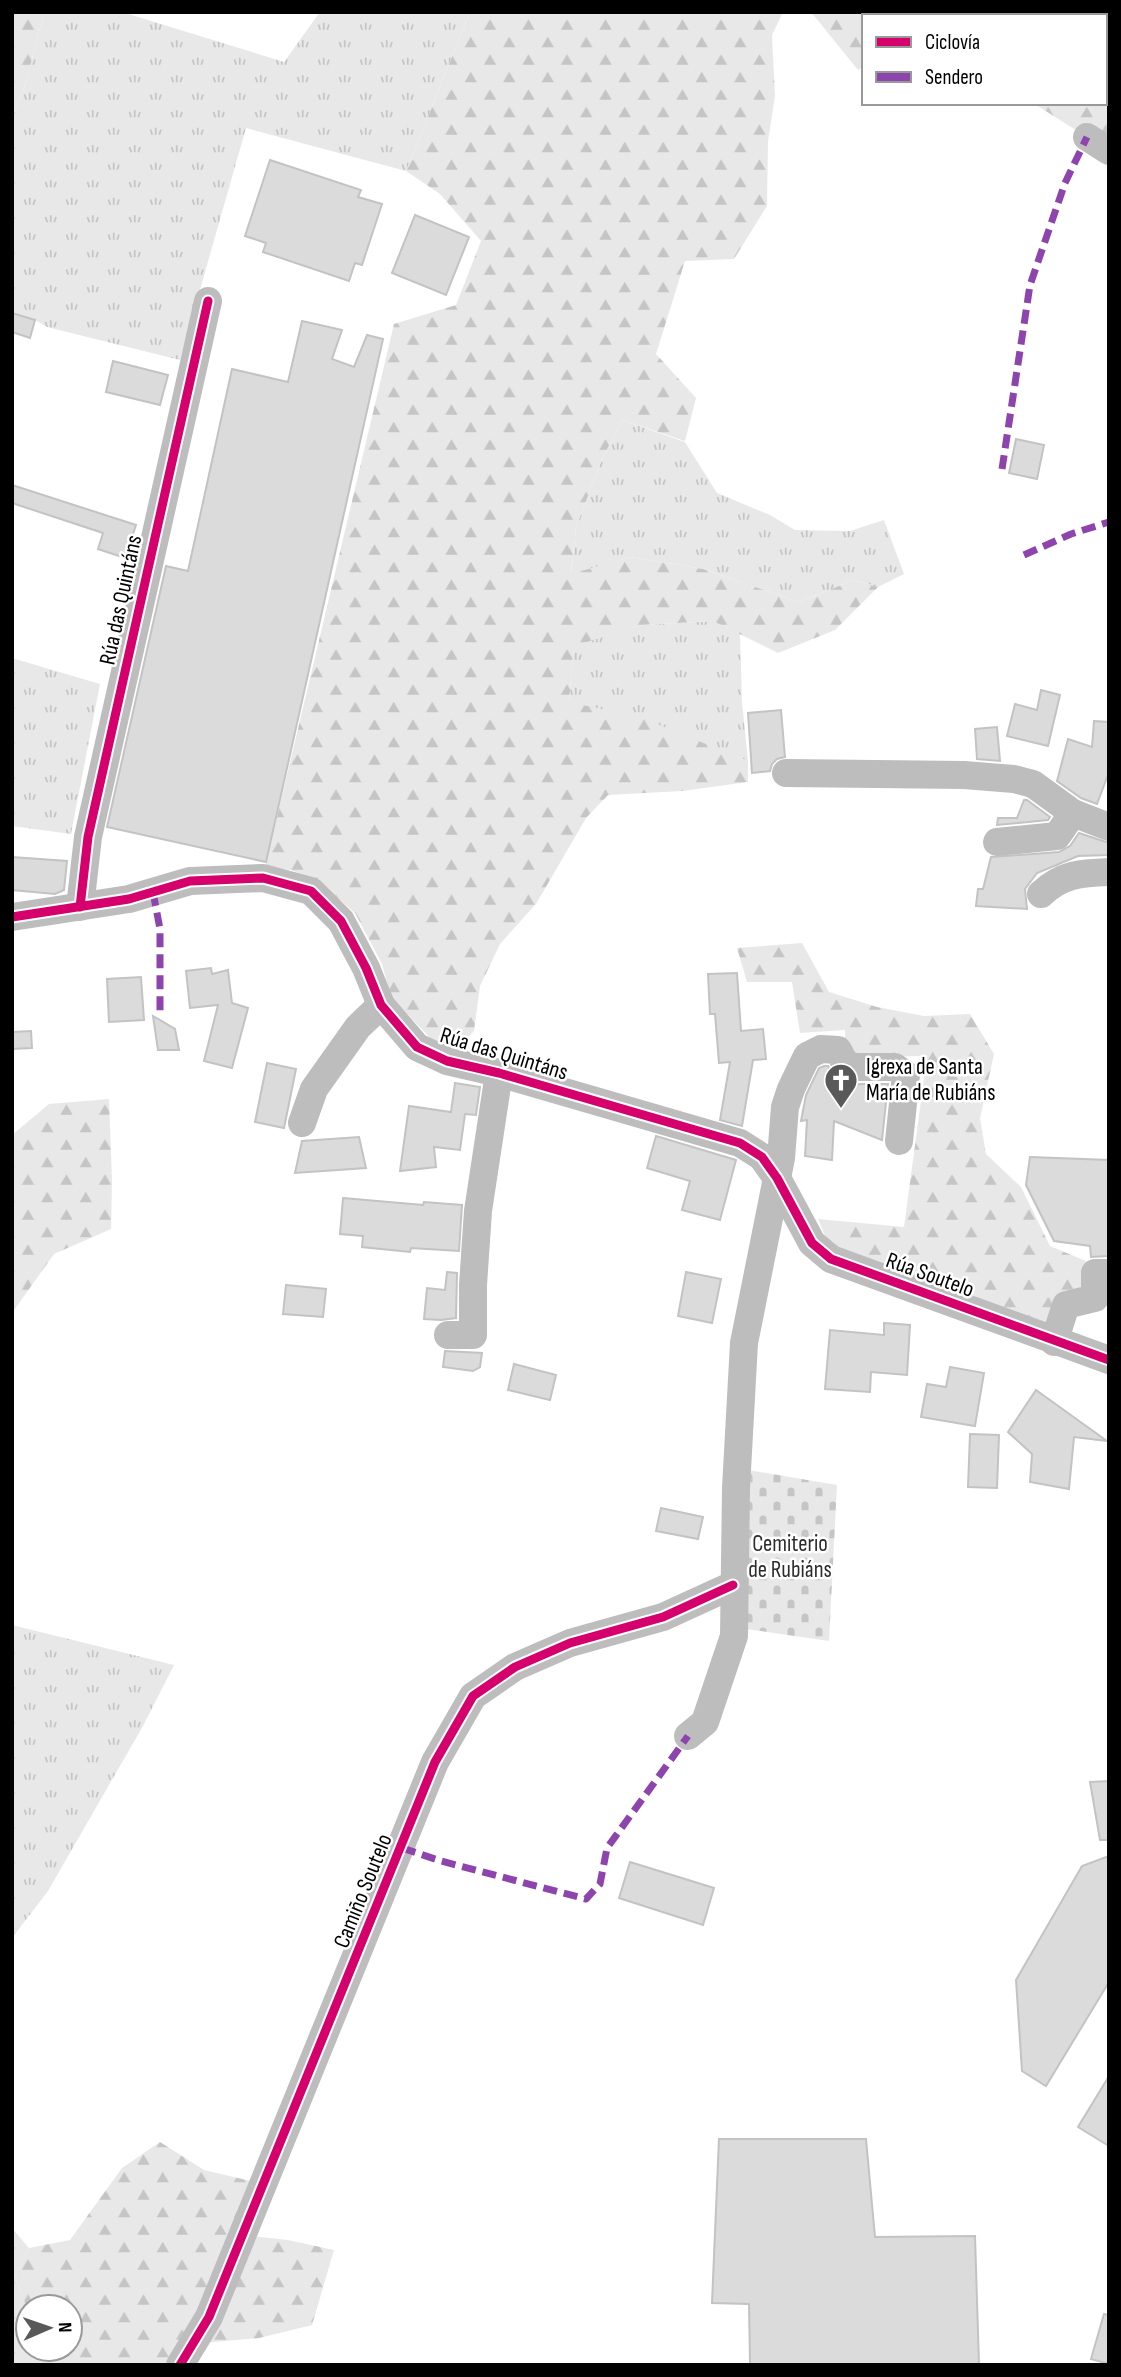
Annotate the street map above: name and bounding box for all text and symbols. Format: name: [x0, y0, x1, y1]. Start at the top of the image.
legend: [862, 14, 1107, 105]
text: Ciclovía: [925, 30, 980, 55]
text: Sendero: [925, 65, 983, 90]
street label: Rúa das Quintáns: [94, 532, 148, 668]
street label: Rúa das Quintáns: [437, 1021, 571, 1087]
place label: Igrexa de Santa María de Rubiáns: [866, 1053, 995, 1107]
church icon: Igrexa de Santa María de Rubiáns: [822, 1061, 860, 1110]
street label: Rúa Soutelo: [882, 1246, 978, 1304]
park label: Cemiterio de Rubiáns: [748, 1530, 832, 1584]
street label: Camiño Soutelo: [327, 1830, 399, 1952]
north arrow: [14, 2293, 84, 2363]
text: N: [53, 2322, 76, 2333]

